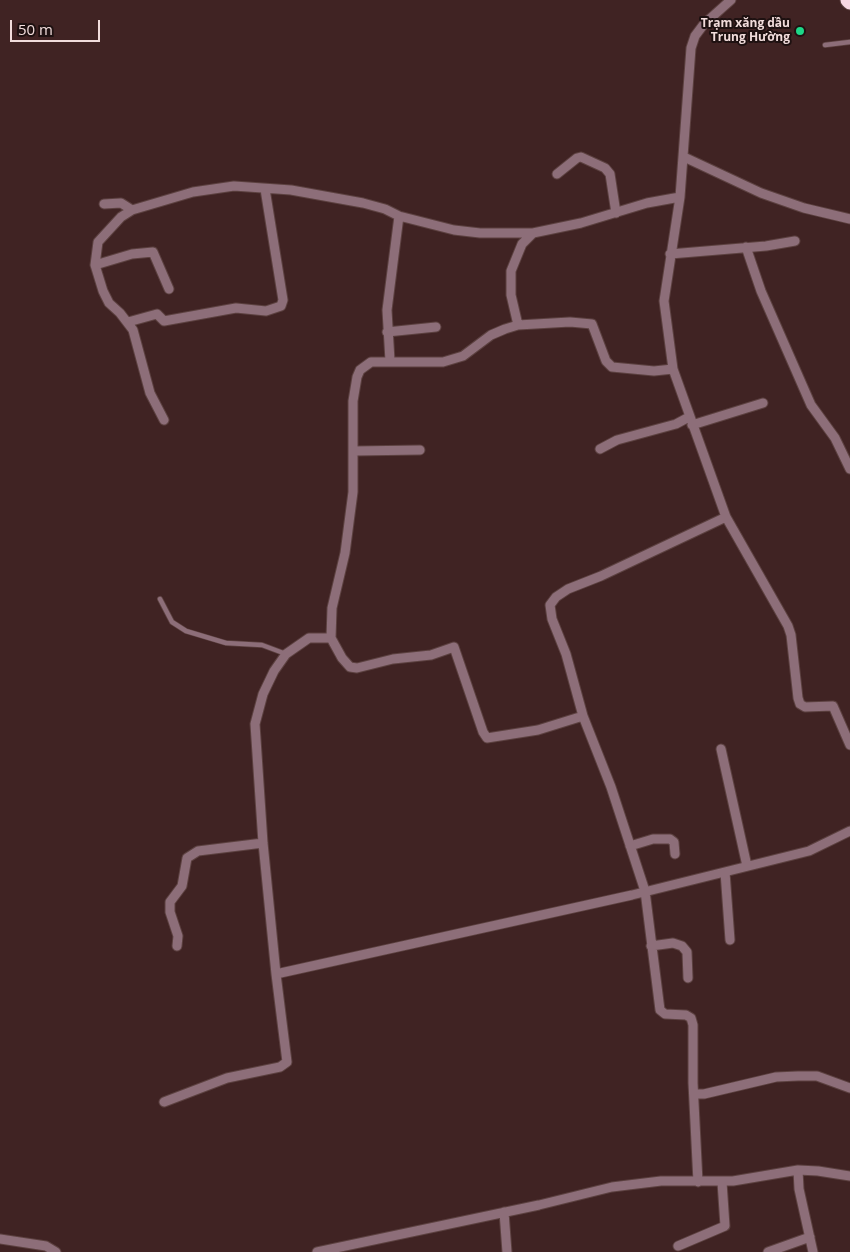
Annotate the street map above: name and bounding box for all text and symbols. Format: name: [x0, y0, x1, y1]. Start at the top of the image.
scale bar: [12, 10, 102, 42]
place label: Trạm xăng dầu Trung Hường: [701, 17, 790, 45]
text: 50 m: [18, 19, 53, 39]
marker: Trạm xăng dầu Trung Hường: [794, 25, 806, 37]

